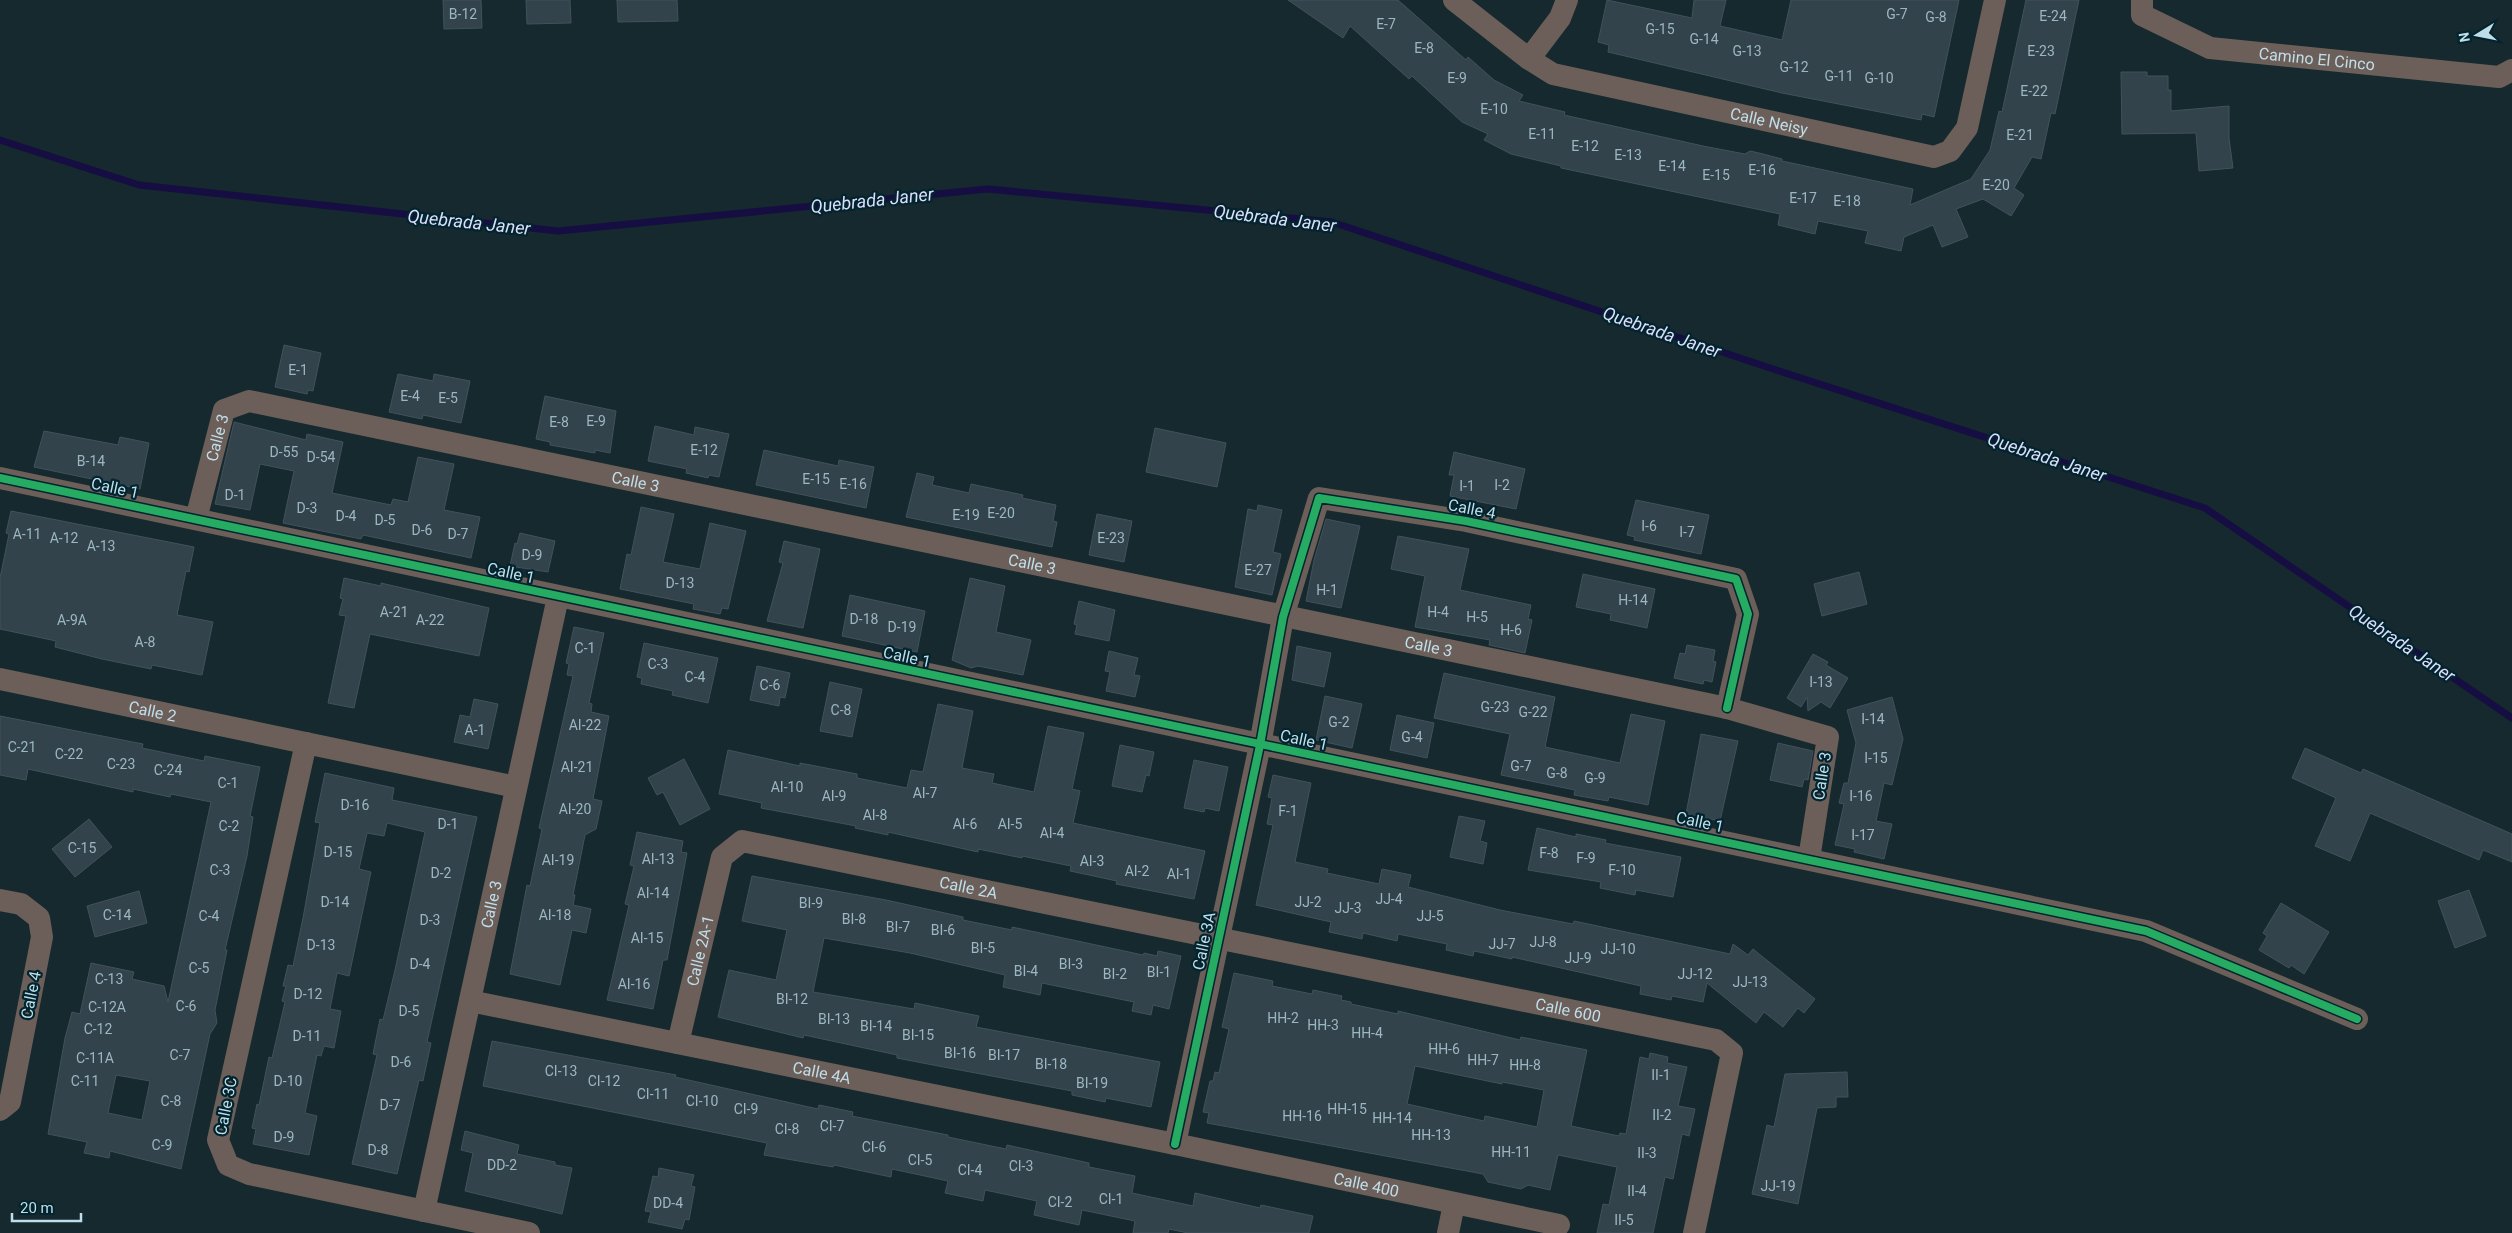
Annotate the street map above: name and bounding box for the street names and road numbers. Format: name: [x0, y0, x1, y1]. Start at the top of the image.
street label: Camino El Cinco: [2258, 43, 2376, 74]
street label: Calle Neisy: [1729, 103, 1810, 139]
street label: Calle 3: [202, 412, 232, 463]
street label: Calle 3: [610, 467, 661, 496]
street label: Calle 1: [89, 474, 141, 502]
street label: Calle 4: [1446, 495, 1498, 523]
street label: Calle 3: [1007, 549, 1058, 578]
street label: Calle 1: [485, 559, 537, 587]
street label: Calle 3: [1403, 632, 1454, 660]
street label: Calle 1: [881, 643, 933, 671]
street label: Calle 2: [127, 697, 178, 725]
street label: Calle 1: [1278, 726, 1330, 754]
street label: Calle 3: [1809, 751, 1835, 801]
street label: Calle 1: [1674, 808, 1726, 836]
street label: Calle 2A: [938, 872, 1000, 903]
street label: Calle 3: [477, 879, 505, 930]
street label: Calle 3A: [1189, 910, 1220, 972]
street label: Calle 2A-1: [682, 913, 717, 988]
street label: Calle 4: [17, 969, 45, 1021]
street label: Calle 600: [1534, 994, 1603, 1026]
street label: Calle 4A: [791, 1057, 853, 1088]
street label: Calle 3C: [211, 1075, 241, 1137]
street label: Calle 400: [1332, 1168, 1401, 1201]

